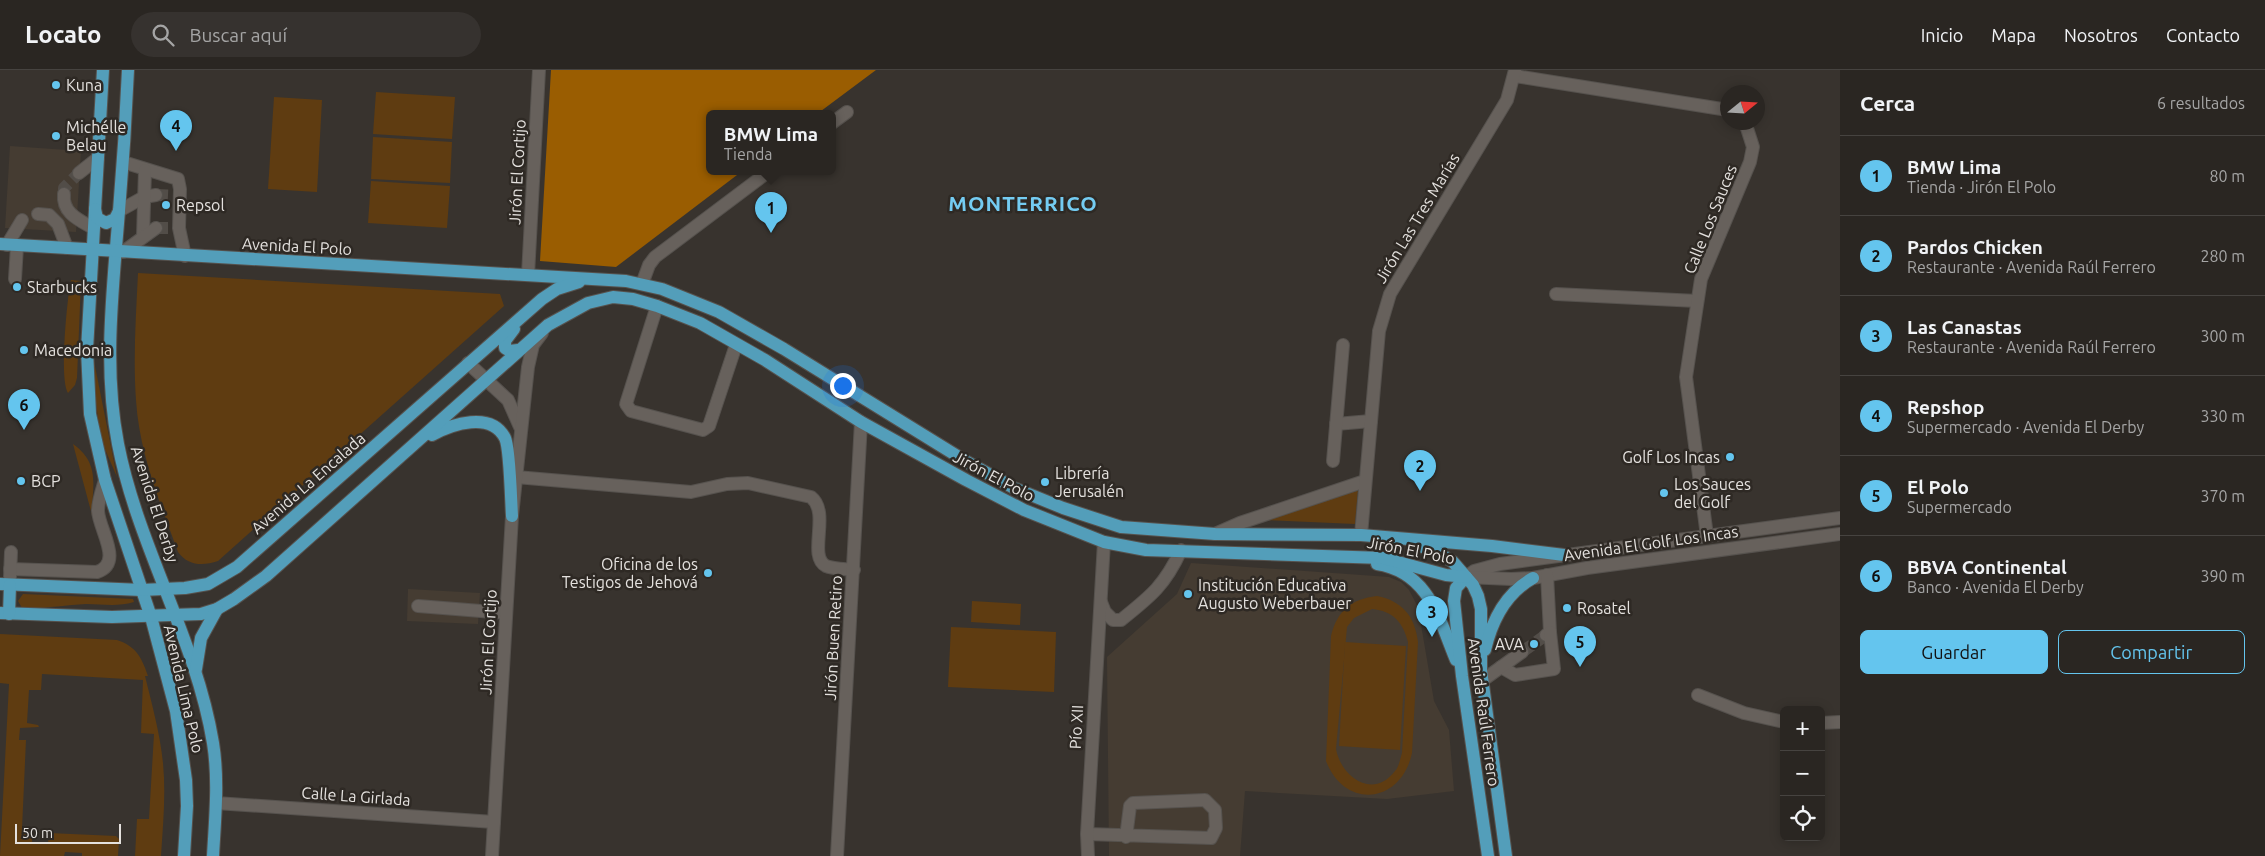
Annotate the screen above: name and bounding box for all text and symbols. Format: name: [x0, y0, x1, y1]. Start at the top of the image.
search box: [131, 12, 481, 57]
text: Locato: [25, 21, 101, 48]
icon: search: [149, 21, 177, 49]
text: Buscar aquí: [189, 24, 287, 46]
text: Inicio: [1921, 25, 1963, 45]
text: Mapa: [1991, 25, 2036, 45]
text: Nosotros: [2064, 25, 2138, 45]
text: Contacto: [2166, 25, 2240, 45]
place label: Kuna: [66, 76, 102, 94]
marker: Kuna: [50, 79, 62, 91]
north arrow: [1720, 85, 1765, 130]
text: Cerca: [1860, 91, 1915, 115]
text: 6 resultados: [2157, 94, 2245, 112]
pin: 4: [160, 110, 192, 151]
popup: [706, 110, 836, 175]
place label: Michélle Belau: [66, 118, 126, 154]
street label: Jirón El Cortijo: [505, 119, 529, 225]
text: BMW Lima: [724, 123, 818, 145]
marker: Michélle Belau: [50, 130, 62, 142]
text: Tienda: [724, 145, 773, 163]
street label: Jirón Las Tres Marías: [1371, 150, 1463, 286]
text: BMW Lima: [1907, 156, 2001, 178]
street label: Calle Los Sauces: [1680, 162, 1740, 276]
text: 1: [1871, 167, 1881, 185]
text: 80 m: [2209, 167, 2245, 185]
text: Tienda · Jirón El Polo: [1907, 178, 2056, 196]
district label: MONTERRICO: [948, 191, 1098, 215]
pin: 1: [755, 192, 787, 233]
place label: Repsol: [176, 196, 225, 214]
marker: Repsol: [160, 199, 172, 211]
street label: Avenida El Polo: [241, 234, 353, 258]
text: Pardos Chicken: [1907, 236, 2043, 258]
text: 2: [1871, 247, 1881, 265]
text: 280 m: [2200, 247, 2245, 265]
text: Restaurante · Avenida Raúl Ferrero: [1907, 258, 2156, 276]
place label: Starbucks: [27, 278, 97, 296]
marker: Starbucks: [11, 281, 23, 293]
text: Las Canastas: [1907, 316, 2022, 338]
text: 3: [1871, 327, 1881, 345]
text: 300 m: [2200, 327, 2245, 345]
text: Restaurante · Avenida Raúl Ferrero: [1907, 338, 2156, 356]
place label: Macedonia: [34, 341, 112, 359]
marker: Macedonia: [18, 344, 30, 356]
your location: [830, 373, 856, 399]
pin: 6: [8, 389, 40, 430]
text: Repshop: [1907, 396, 1984, 418]
text: 4: [1871, 407, 1881, 425]
text: 330 m: [2200, 407, 2245, 425]
text: Supermercado · Avenida El Derby: [1907, 418, 2144, 436]
street label: Avenida La Encalada: [247, 429, 369, 537]
street label: Avenida El Derby: [128, 444, 182, 565]
street label: Jirón El Polo: [950, 447, 1038, 505]
place label: Golf Los Incas: [1622, 448, 1720, 466]
pin: 2: [1404, 450, 1436, 491]
marker: Golf Los Incas: [1724, 451, 1736, 463]
place label: Librería Jerusalén: [1055, 464, 1124, 500]
place label: BCP: [31, 472, 61, 490]
marker: BCP: [15, 475, 27, 487]
place label: Los Sauces del Golf: [1674, 475, 1751, 511]
marker: Librería Jerusalén: [1039, 476, 1051, 488]
text: El Polo: [1907, 476, 1969, 498]
marker: Los Sauces del Golf: [1658, 487, 1670, 499]
text: 5: [1871, 487, 1881, 505]
text: 370 m: [2200, 487, 2245, 505]
text: Supermercado: [1907, 498, 2012, 516]
street label: Avenida El Golf Los Incas: [1563, 522, 1739, 564]
street label: Jirón El Polo: [1366, 533, 1456, 567]
place label: Oficina de los Testigos de Jehová: [562, 555, 698, 591]
text: BBVA Continental: [1907, 556, 2067, 578]
marker: Oficina de los Testigos de Jehová: [702, 567, 714, 579]
text: 6: [1871, 567, 1881, 585]
text: 390 m: [2200, 567, 2245, 585]
street label: Jirón Buen Retiro: [821, 575, 845, 701]
place label: Institución Educativa Augusto Weberbauer: [1198, 576, 1351, 612]
text: Banco · Avenida El Derby: [1907, 578, 2084, 596]
marker: Institución Educativa Augusto Weberbauer: [1182, 588, 1194, 600]
street label: Jirón El Cortijo: [476, 589, 500, 695]
pin: 3: [1416, 596, 1448, 637]
place label: Rosatel: [1577, 599, 1631, 617]
marker: Rosatel: [1561, 602, 1573, 614]
street label: Avenida Lima Polo: [160, 623, 208, 755]
pin: 5: [1564, 626, 1596, 667]
button: Guardar: [1860, 630, 2048, 674]
button: Compartir: [2058, 630, 2245, 674]
place label: AVA: [1495, 635, 1525, 653]
street label: Avenida Raúl Ferrero: [1465, 637, 1503, 787]
marker: AVA: [1528, 638, 1540, 650]
street label: Pío XII: [1066, 704, 1086, 750]
map controls: [1780, 706, 1825, 841]
button: +: [1780, 706, 1825, 751]
button: −: [1780, 751, 1825, 796]
street label: Calle La Girlada: [301, 783, 411, 809]
button: locate: [1780, 796, 1825, 841]
scale bar: [15, 821, 121, 844]
text: 50 m: [22, 825, 53, 841]

